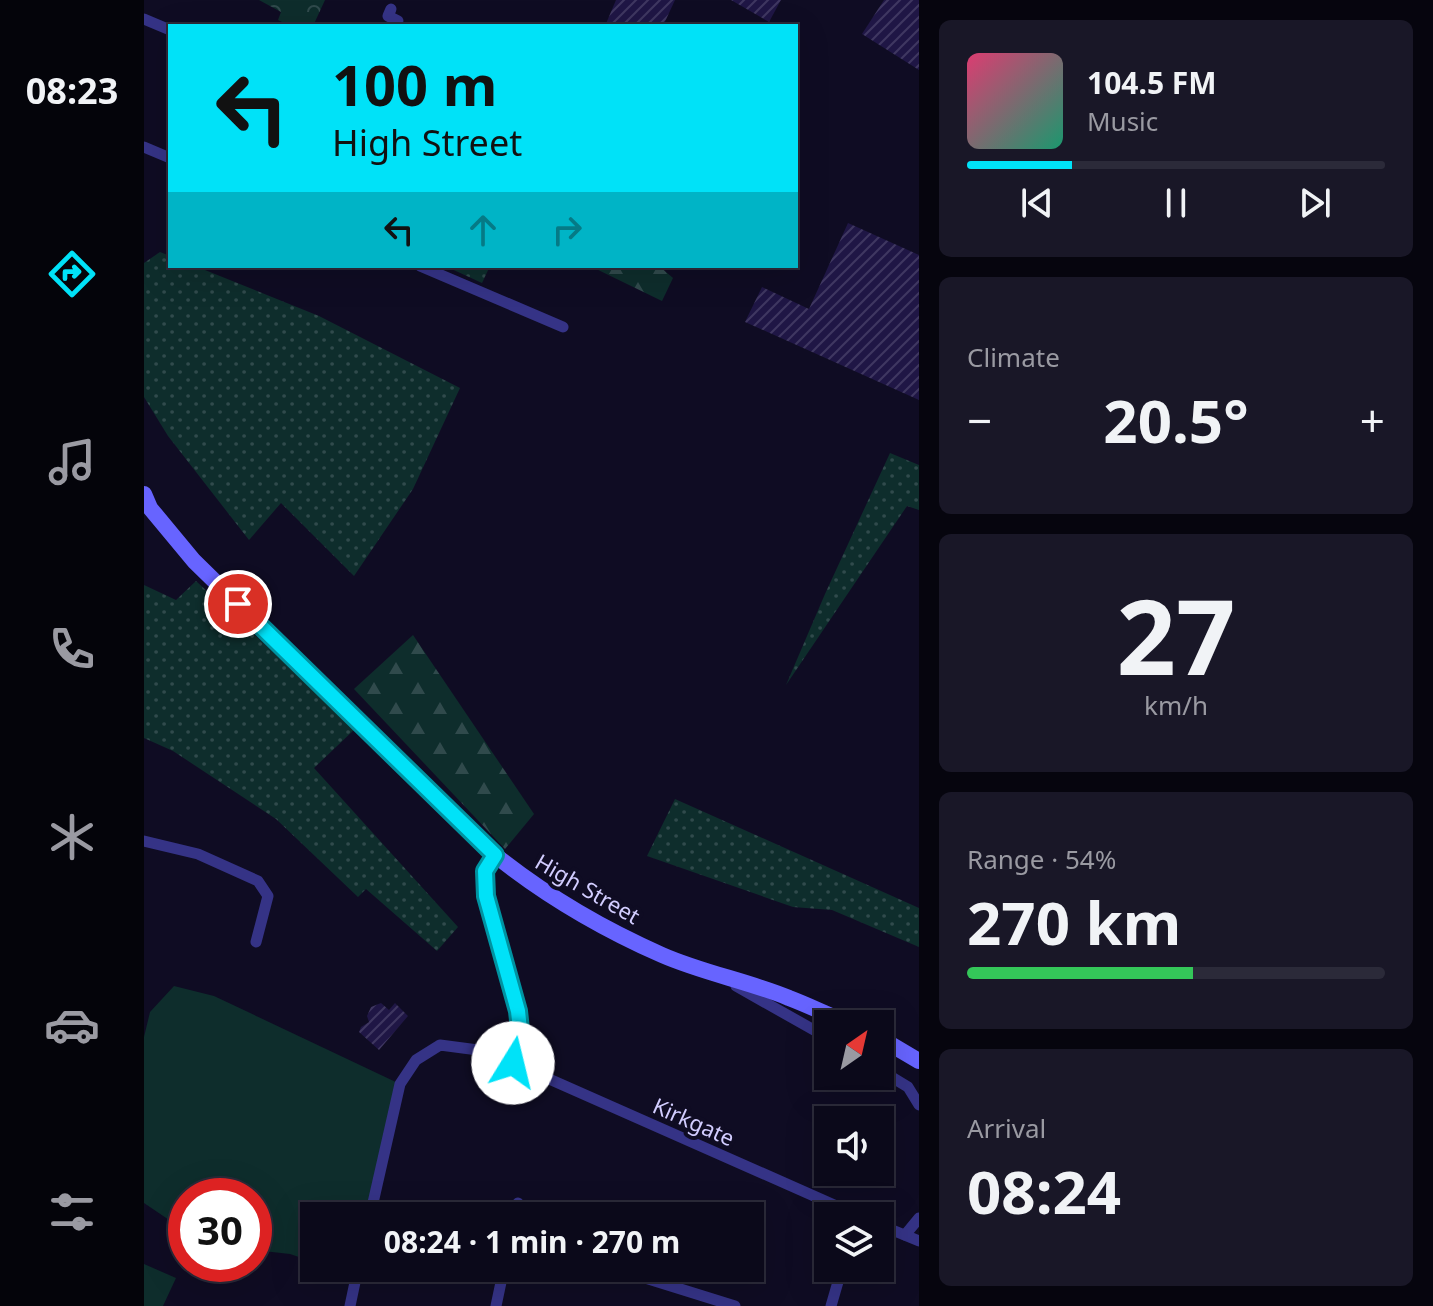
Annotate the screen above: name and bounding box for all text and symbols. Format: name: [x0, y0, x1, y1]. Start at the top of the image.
text: 100 m: [332, 46, 497, 122]
icon: left: [200, 56, 304, 160]
text: 104.5 FM: [1087, 62, 1217, 103]
text: 08:23: [26, 66, 118, 115]
text: Music: [1087, 103, 1158, 139]
text: High Street: [332, 118, 522, 167]
icon: previous: [1015, 181, 1059, 225]
icon: pause: [1154, 181, 1198, 225]
icon: next: [1293, 181, 1337, 225]
icon: left: [377, 208, 421, 252]
icon: ahead: [461, 208, 505, 252]
icon: right: [545, 208, 589, 252]
icon: directions: [44, 246, 100, 302]
text: Climate: [967, 339, 1060, 375]
text: 20.5°: [1103, 379, 1249, 461]
text: −: [967, 390, 992, 450]
text: +: [1360, 390, 1385, 450]
icon: music: [44, 434, 100, 490]
text: 27: [1117, 564, 1235, 705]
pin: [204, 570, 272, 638]
icon: arrive: [216, 582, 260, 626]
icon: phone: [44, 621, 100, 677]
text: km/h: [1144, 687, 1208, 723]
icon: climate: [44, 809, 100, 865]
text: Range · 54%: [967, 841, 1116, 877]
street label: High Street: [530, 846, 646, 930]
text: 270 km: [967, 881, 1181, 963]
icon: car: [44, 997, 100, 1053]
north arrow: [814, 1010, 894, 1090]
map controls: [814, 1010, 894, 1282]
position arrow: [471, 1021, 555, 1105]
street label: Kirkgate: [648, 1090, 740, 1152]
button: sound: [814, 1106, 894, 1186]
text: Arrival: [967, 1110, 1046, 1146]
text: 08:24: [967, 1150, 1121, 1232]
speed limit sign: 30: [168, 1178, 272, 1282]
icon: filters: [44, 1184, 100, 1240]
button: layers: [814, 1202, 894, 1282]
text: 08:24 · 1 min · 270 m: [384, 1221, 680, 1262]

